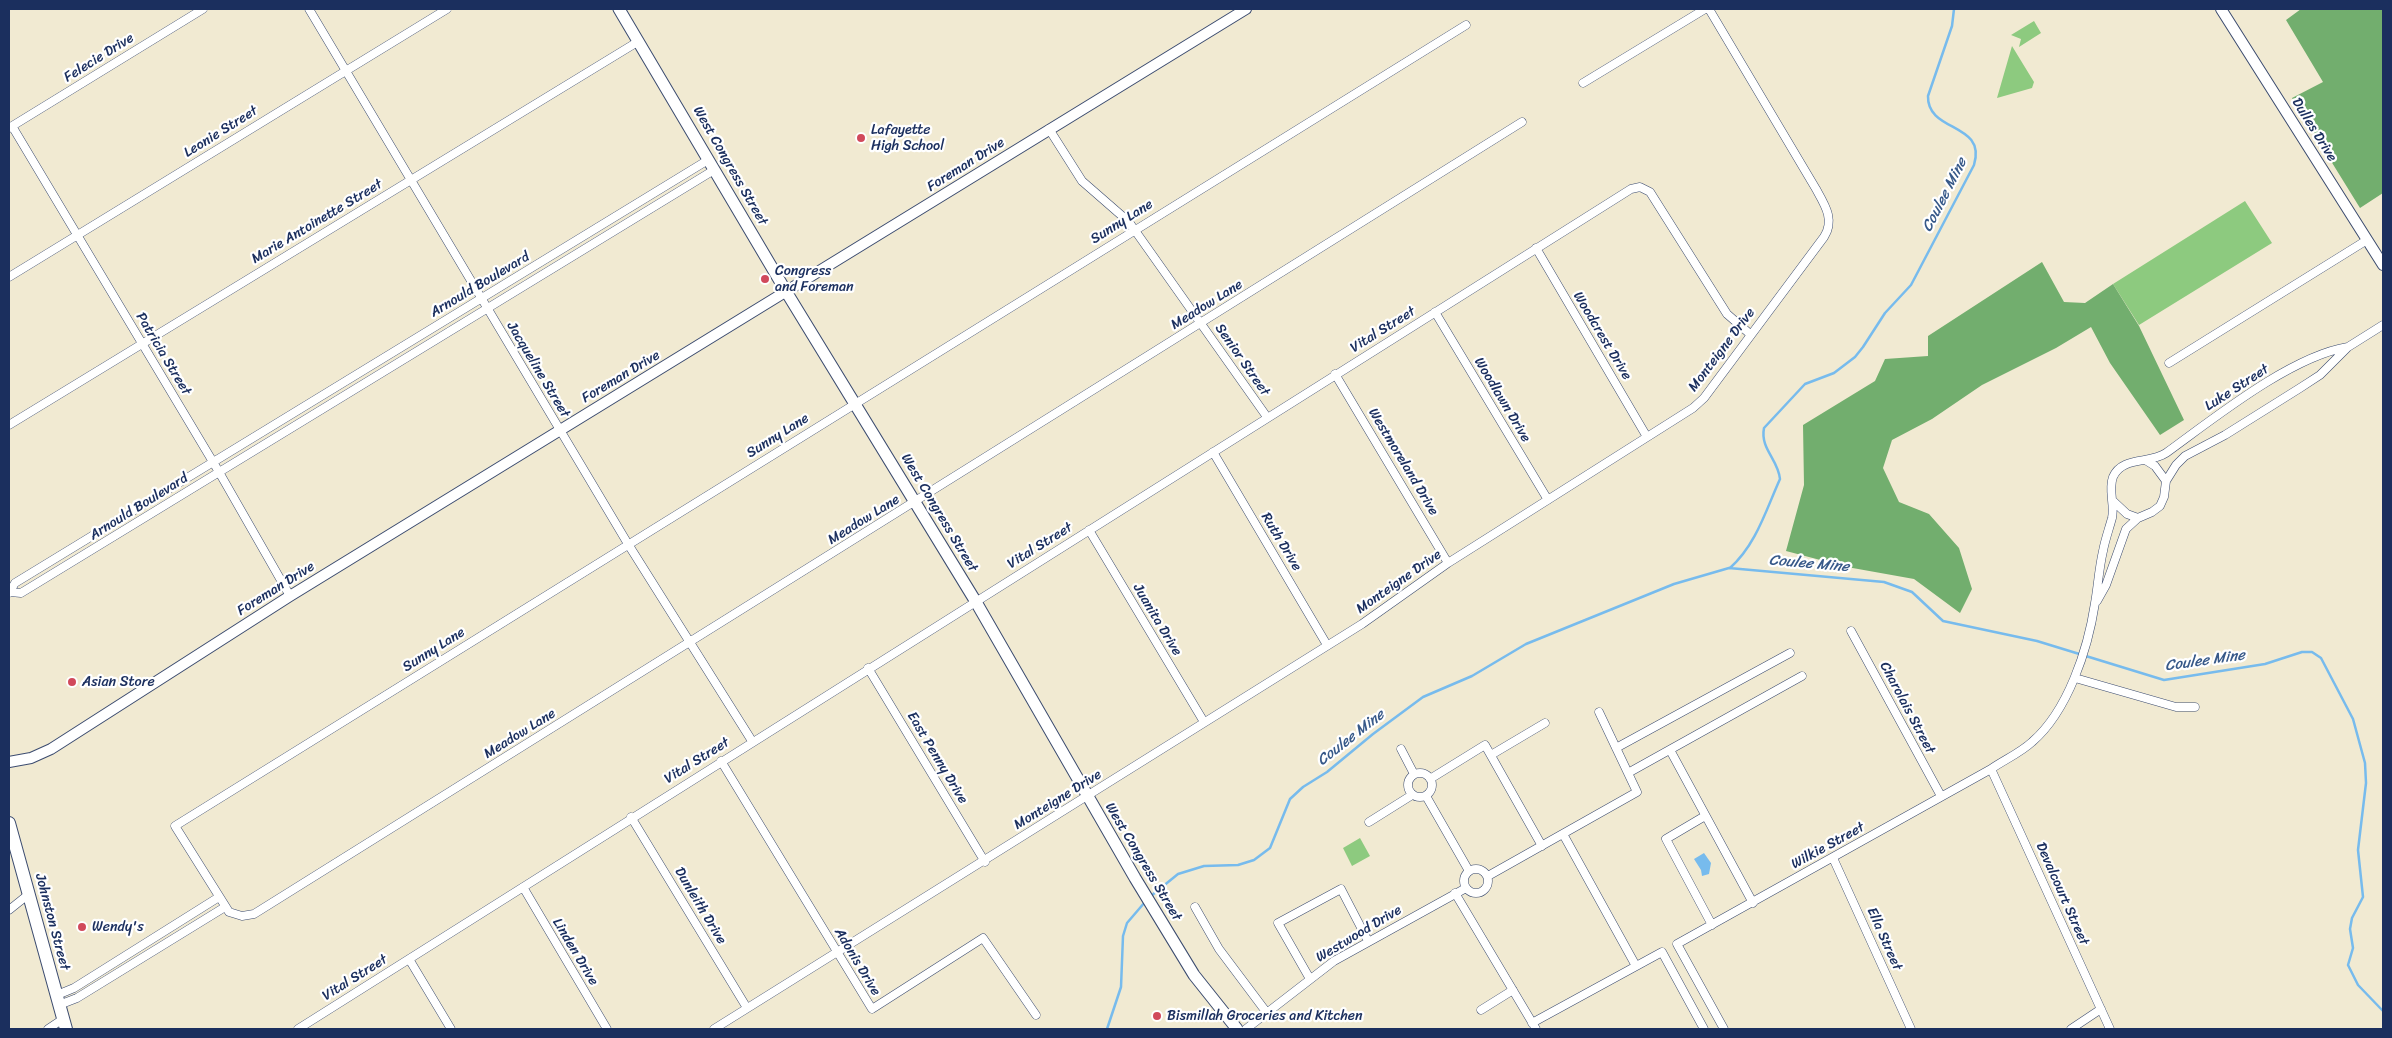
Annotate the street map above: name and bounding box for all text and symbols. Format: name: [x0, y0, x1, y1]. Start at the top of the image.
street label: Felecie Drive: [61, 30, 137, 86]
street label: Dulles Drive: [2288, 95, 2340, 165]
street label: Leonie Street: [181, 103, 261, 161]
street label: West Congress Street: [689, 103, 771, 229]
place label: Lafayette High School: [871, 122, 944, 154]
marker: Lafayette High School: [855, 132, 867, 144]
street label: Foreman Drive: [924, 134, 1008, 196]
water label: Coulee Mine: [1919, 155, 1971, 235]
street label: Marie Antoinette Street: [249, 176, 385, 268]
street label: Sunny Lane: [1088, 196, 1156, 248]
street label: Arnould Boulevard: [427, 249, 533, 321]
place label: Congress and Foreman: [775, 263, 854, 296]
marker: Congress and Foreman: [759, 273, 771, 285]
street label: Meadow Lane: [1168, 276, 1246, 334]
street label: Woodcrest Drive: [1569, 289, 1635, 383]
street label: Vital Street: [1347, 303, 1419, 357]
street label: Monteigne Drive: [1685, 305, 1759, 395]
street label: Patricia Street: [132, 310, 194, 398]
street label: Jacqueline Street: [503, 319, 573, 421]
street label: Senior Street: [1211, 321, 1273, 399]
street label: Foreman Drive: [579, 347, 663, 407]
street label: Woodlawn Drive: [1470, 355, 1534, 445]
street label: Luke Street: [2202, 361, 2272, 415]
street label: Westmoreland Drive: [1364, 405, 1442, 519]
street label: Sunny Lane: [744, 410, 812, 462]
street label: West Congress Street: [897, 451, 981, 575]
street label: Arnould Boulevard: [87, 470, 191, 544]
street label: Meadow Lane: [825, 491, 903, 549]
street label: Ruth Drive: [1257, 510, 1305, 574]
street label: Vital Street: [1004, 519, 1076, 573]
street label: Monteigne Drive: [1353, 546, 1445, 618]
water label: Coulee Mine: [1768, 552, 1850, 576]
street label: Foreman Drive: [234, 558, 318, 620]
street label: Juanita Drive: [1129, 581, 1185, 659]
street label: Sunny Lane: [400, 624, 468, 676]
water label: Coulee Mine: [2164, 646, 2246, 676]
street label: Charolais Street: [1876, 659, 1938, 757]
place label: Asian Store: [82, 674, 155, 690]
marker: Asian Store: [66, 676, 78, 688]
street label: Meadow Lane: [481, 705, 559, 763]
water label: Coulee Mine: [1314, 706, 1388, 770]
street label: East Penny Drive: [903, 709, 971, 807]
street label: Vital Street: [661, 734, 733, 788]
street label: Monteigne Drive: [1011, 766, 1105, 834]
street label: West Congress Street: [1101, 800, 1185, 924]
street label: Wilkie Street: [1788, 819, 1868, 873]
street label: Devalcourt Street: [2032, 840, 2092, 948]
street label: Dunleith Drive: [670, 864, 730, 948]
street label: Johnston Street: [31, 872, 73, 972]
street label: Westwood Drive: [1313, 902, 1405, 966]
street label: Ella Street: [1863, 905, 1905, 973]
street label: Linden Drive: [548, 915, 602, 989]
place label: Wendy's: [92, 919, 144, 935]
marker: Wendy's: [76, 921, 88, 933]
street label: Adonis Drive: [830, 925, 884, 999]
street label: Vital Street: [319, 951, 391, 1005]
place label: Bismillah Groceries and Kitchen: [1167, 1008, 1363, 1024]
marker: Bismillah Groceries and Kitchen: [1151, 1010, 1163, 1022]

